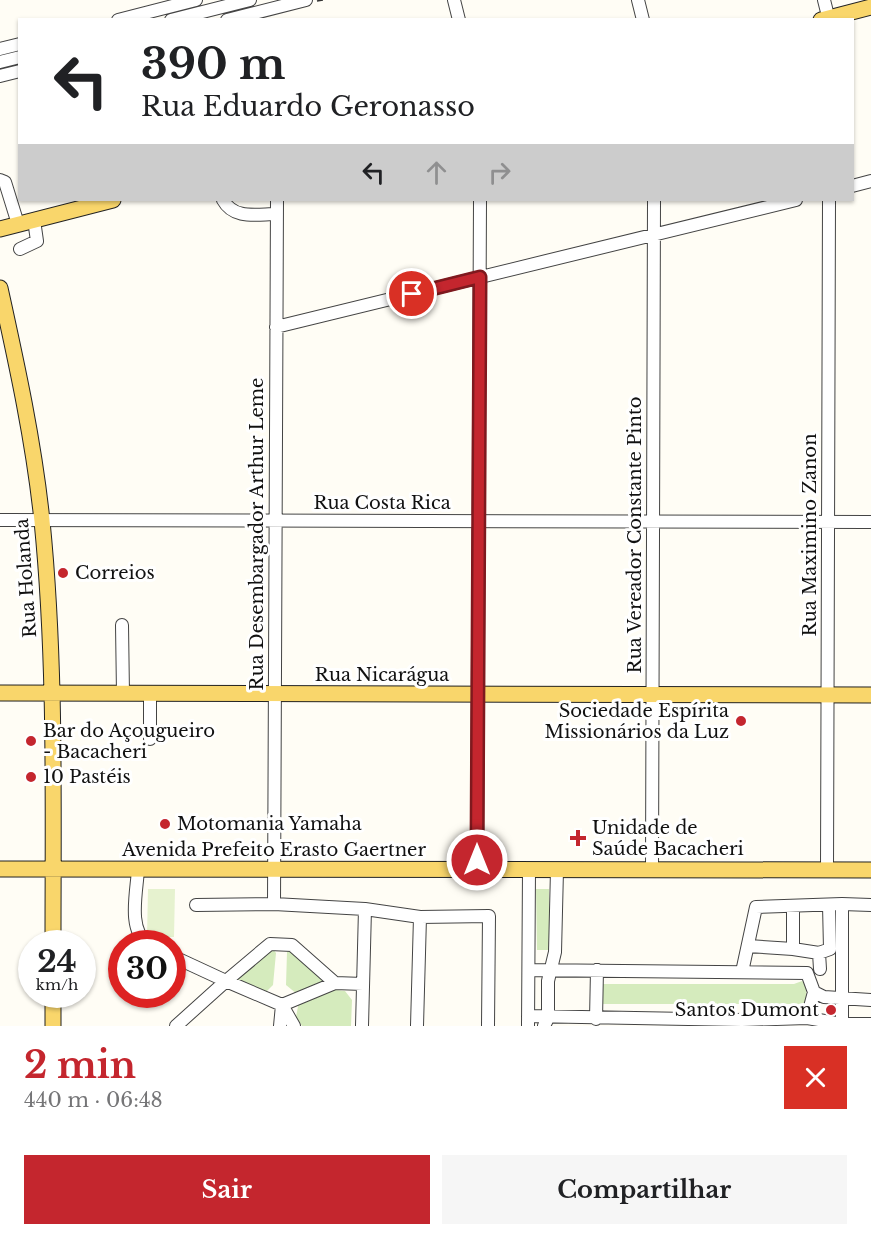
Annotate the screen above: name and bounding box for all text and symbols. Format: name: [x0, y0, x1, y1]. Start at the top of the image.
text: 390 m: [141, 38, 285, 90]
icon: left: [42, 42, 120, 120]
text: Rua Eduardo Geronasso: [141, 90, 475, 123]
icon: left: [357, 156, 390, 189]
icon: ahead: [420, 156, 453, 189]
icon: right: [483, 156, 516, 189]
pin: [386, 268, 437, 319]
icon: arrive: [395, 277, 428, 310]
street label: Rua Desembargador Arthur Leme: [246, 378, 268, 690]
street label: Rua Vereador Constante Pinto: [624, 397, 646, 673]
street label: Rua Maximino Zanon: [799, 433, 821, 637]
street label: Rua Costa Rica: [313, 492, 451, 514]
street label: Rua Holanda: [11, 518, 41, 638]
place label: Correios: [75, 562, 155, 584]
marker: Correios: [56, 566, 70, 580]
street label: Rua Nicarágua: [315, 664, 449, 686]
place label: Sociedade Espírita Missionários da Luz: [545, 700, 729, 743]
marker: Sociedade Espírita Missionários da Luz: [734, 714, 748, 728]
place label: Bar do Açougueiro - Bacacheri: [43, 720, 215, 763]
marker: Bar do Açougueiro - Bacacheri: [24, 734, 38, 748]
place label: 10 Pastéis: [43, 766, 131, 788]
marker: 10 Pastéis: [24, 770, 38, 784]
place label: Motomania Yamaha: [177, 813, 362, 835]
marker: Motomania Yamaha: [158, 817, 172, 831]
place label: Unidade de Saúde Bacacheri: [592, 817, 744, 860]
position arrow: [445, 828, 509, 892]
marker: Unidade de Saúde Bacacheri: [569, 829, 587, 847]
street label: Avenida Prefeito Erasto Gaertner: [121, 839, 426, 861]
speed limit sign: 30: [108, 930, 186, 1008]
text: 24: [37, 943, 77, 980]
text: km/h: [36, 975, 78, 994]
place label: Santos Dumont: [675, 999, 819, 1021]
marker: Santos Dumont: [824, 1003, 838, 1017]
text: 2 min: [24, 1043, 136, 1088]
button: close: [784, 1046, 847, 1109]
text: 440 m · 06:48: [24, 1088, 163, 1112]
button: Sair: [24, 1155, 430, 1224]
button: Compartilhar: [442, 1155, 847, 1224]

